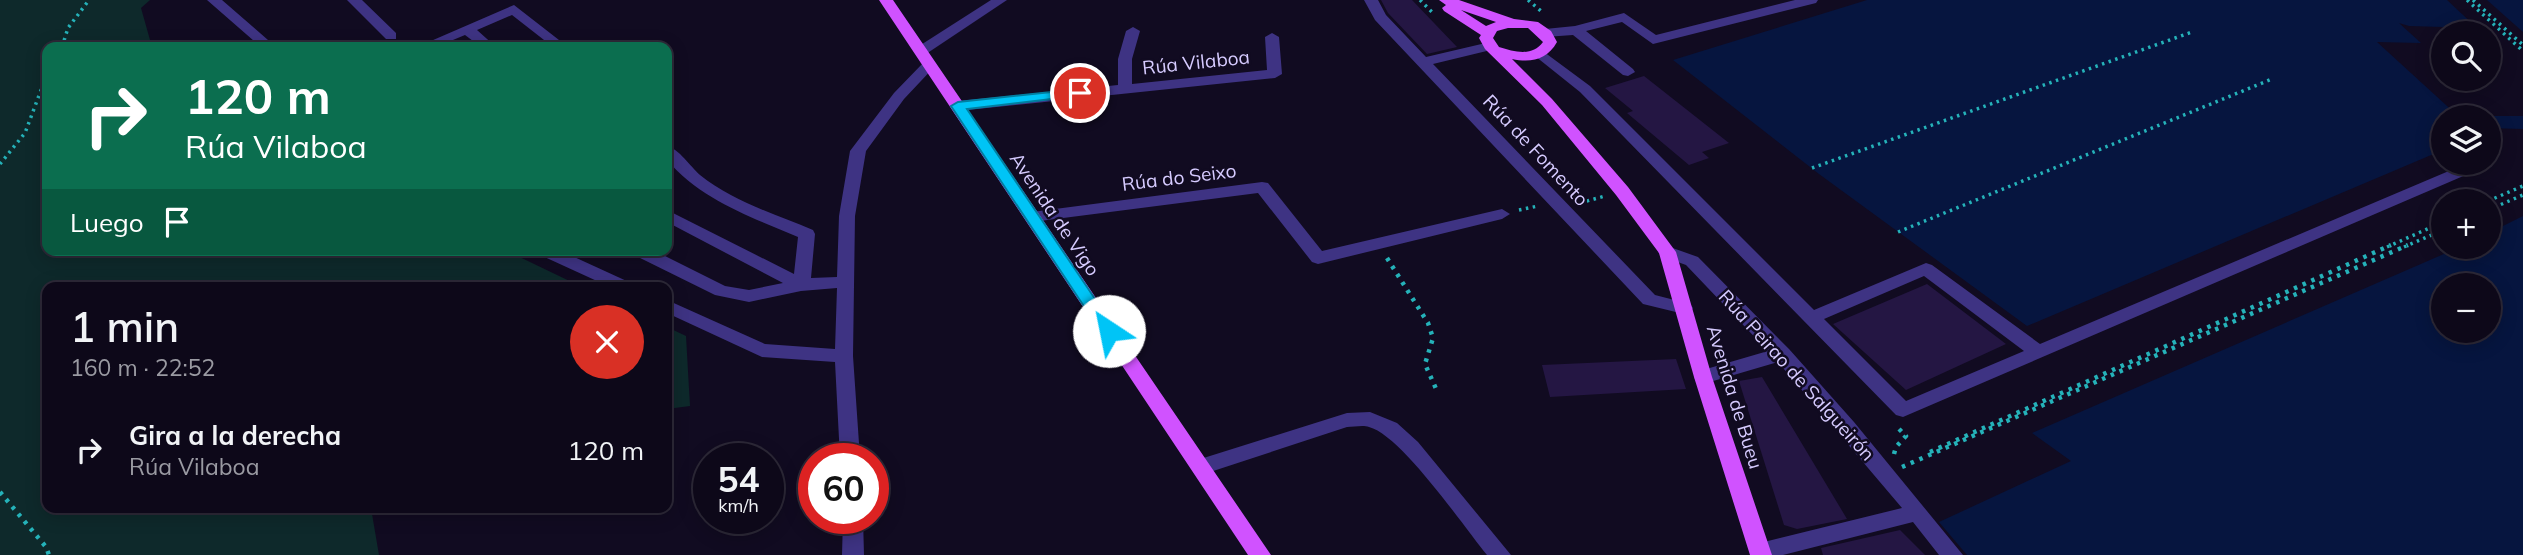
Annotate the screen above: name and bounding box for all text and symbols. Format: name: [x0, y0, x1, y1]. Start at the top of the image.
map controls: [2431, 21, 2501, 343]
button: search: [2431, 21, 2501, 91]
street label: Rúa Vilaboa: [1141, 44, 1251, 80]
pin: [1050, 63, 1110, 123]
text: 120 m: [185, 65, 331, 126]
icon: right: [70, 70, 161, 161]
icon: arrive: [1061, 74, 1099, 112]
street label: Rúa de Fomento: [1478, 89, 1594, 211]
button: layers: [2431, 105, 2501, 175]
text: Rúa Vilaboa: [185, 126, 367, 166]
street label: Avenida de Vigo: [1005, 148, 1105, 280]
street label: Rúa do Seixo: [1120, 158, 1238, 196]
button: +: [2431, 189, 2501, 259]
icon: arrive: [158, 203, 196, 241]
text: Luego: [70, 206, 144, 239]
button: −: [2431, 273, 2501, 343]
street label: Rúa Peirao de Salgueirón: [1714, 285, 1880, 465]
position arrow: [1072, 294, 1146, 368]
text: 1 min: [70, 300, 179, 353]
button: close: [570, 305, 644, 379]
street label: Avenida de Bueu: [1702, 322, 1768, 472]
text: 160 m · 22:52: [70, 353, 215, 382]
text: Gira a la derecha: [129, 419, 341, 452]
icon: right: [70, 431, 108, 469]
text: 120 m: [568, 434, 644, 467]
speed limit sign: 60: [798, 443, 889, 534]
text: Rúa Vilaboa: [129, 452, 260, 481]
text: 54: [717, 457, 760, 501]
text: km/h: [718, 494, 759, 517]

